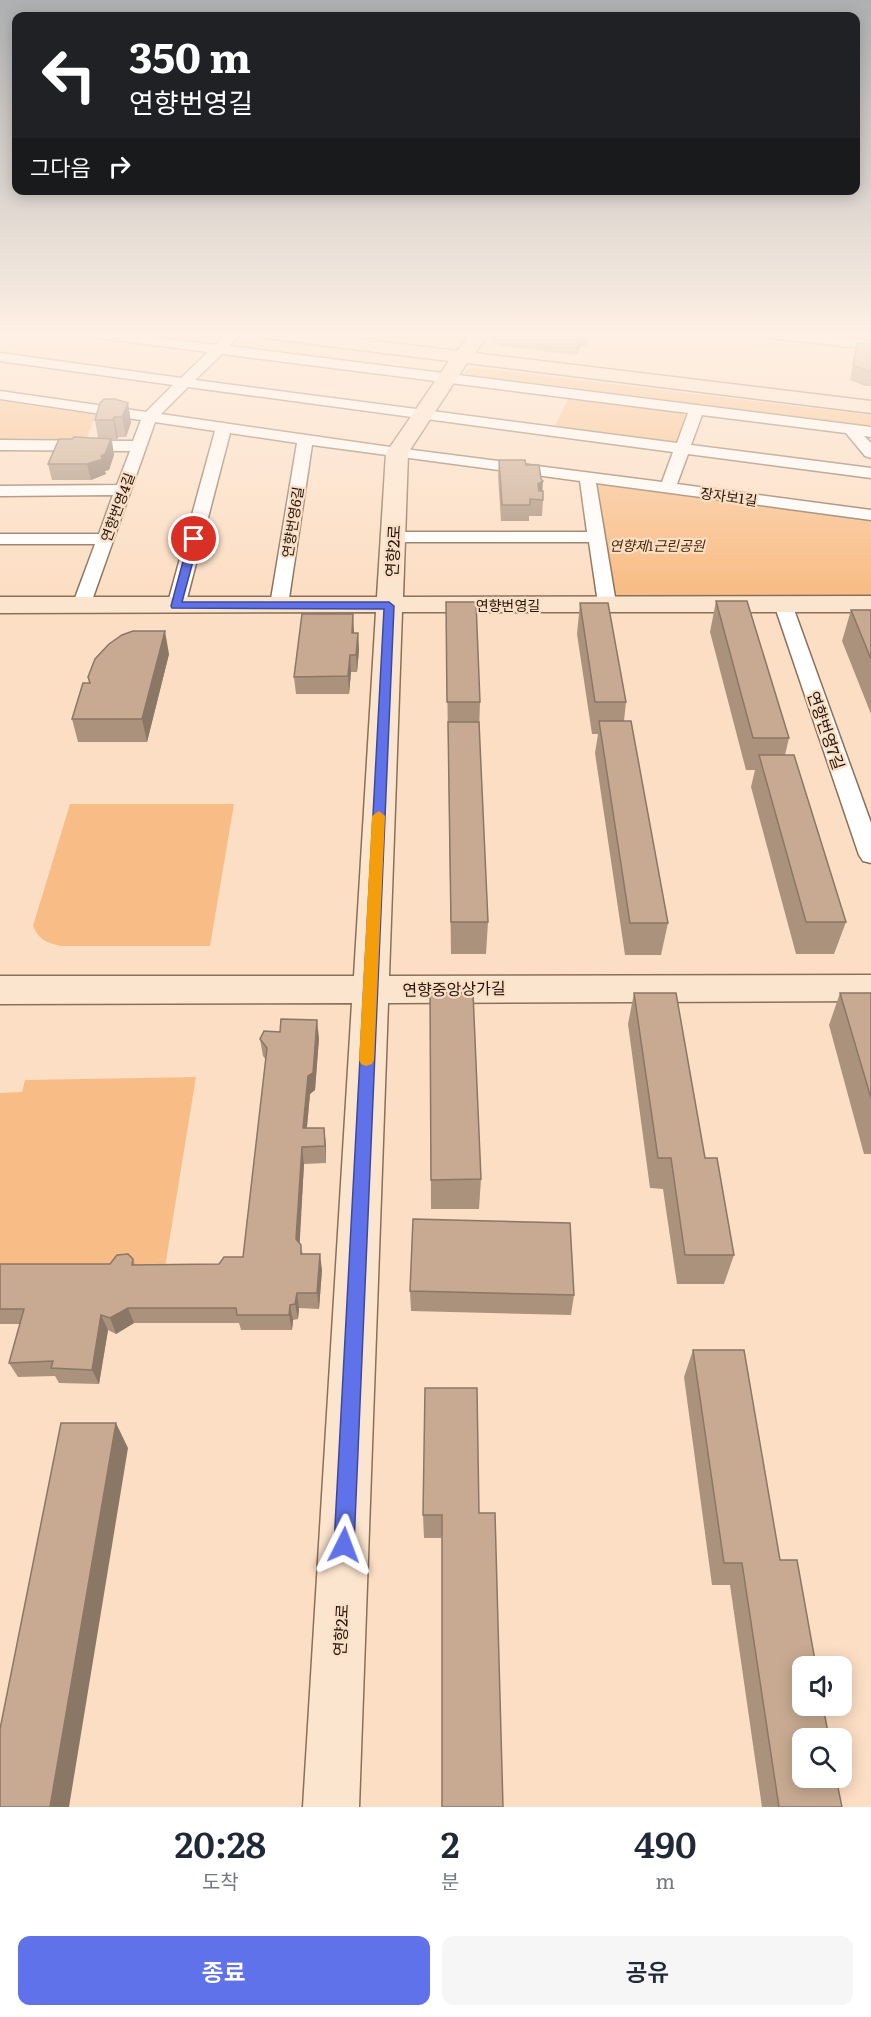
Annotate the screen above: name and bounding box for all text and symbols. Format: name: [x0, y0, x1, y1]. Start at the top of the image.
text: 350 m: [129, 24, 251, 86]
icon: left: [30, 36, 108, 114]
text: 연향번영길: [129, 81, 253, 121]
text: 그다음: [30, 150, 91, 183]
icon: right: [103, 150, 136, 183]
street label: 연향번영4길: [95, 470, 139, 544]
street label: 장자보1길: [699, 482, 759, 510]
street label: 연향번영6길: [276, 485, 308, 559]
pin: [168, 513, 219, 564]
icon: arrive: [177, 522, 210, 555]
street label: 연향2로: [379, 524, 405, 578]
park label: 연향제1근린공원: [609, 535, 706, 555]
street label: 연향번영길: [476, 595, 540, 615]
street label: 연향번영7길: [802, 687, 852, 773]
street label: 연향중앙상가길: [402, 975, 506, 1001]
position arrow: [312, 1513, 376, 1577]
street label: 연향2로: [327, 1603, 353, 1657]
map controls: [792, 1656, 852, 1788]
button: sound: [792, 1656, 852, 1716]
button: search: [792, 1728, 852, 1788]
text: 20:28: [174, 1816, 266, 1869]
text: 2: [441, 1816, 460, 1869]
text: 490: [634, 1816, 697, 1869]
text: 도착: [202, 1865, 239, 1895]
text: 분: [441, 1865, 459, 1895]
text: m: [656, 1865, 675, 1895]
button: 종료: [18, 1936, 430, 2005]
button: 공유: [442, 1936, 853, 2005]

